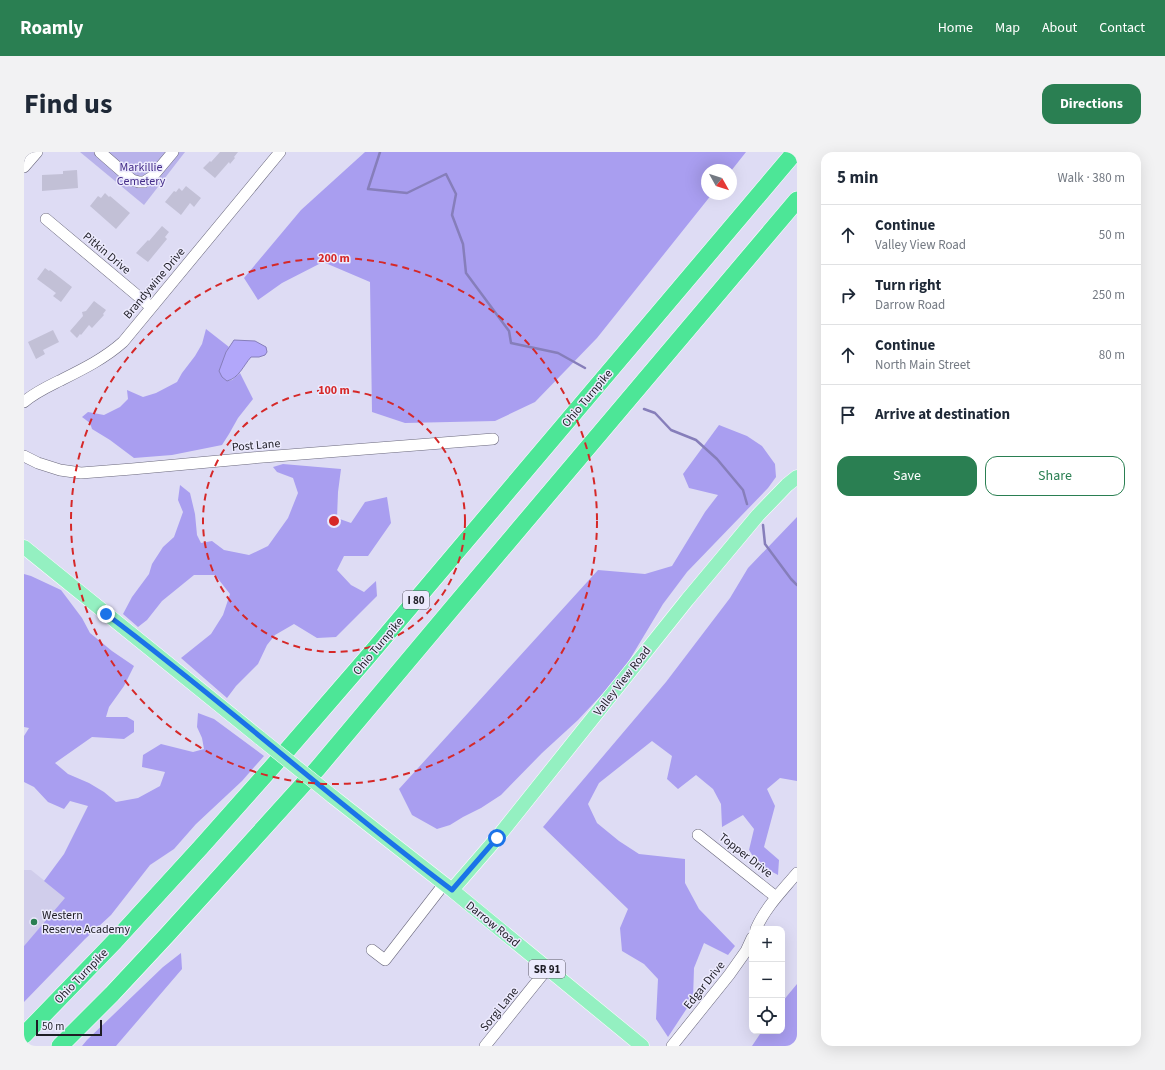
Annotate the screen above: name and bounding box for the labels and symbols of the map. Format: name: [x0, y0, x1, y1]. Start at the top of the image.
park label: Markillie Cemetery: [117, 159, 166, 190]
north arrow: [701, 164, 737, 200]
street label: Pitkin Drive: [79, 228, 134, 278]
street label: Brandywine Drive: [119, 244, 189, 323]
text: 200 m: [318, 250, 350, 267]
street label: Ohio Turnpike: [558, 366, 617, 431]
text: 100 m: [318, 382, 350, 399]
street label: Post Lane: [231, 435, 281, 456]
centre of rings: [327, 514, 341, 528]
road number: I 80: [403, 591, 429, 609]
route end: [97, 605, 115, 623]
street label: Ohio Turnpike: [349, 614, 408, 679]
street label: Valley View Road: [590, 643, 655, 720]
route start: [488, 829, 506, 847]
street label: Topper Drive: [715, 829, 776, 882]
street label: Darrow Road: [462, 897, 523, 951]
place label: Western Reserve Academy: [42, 907, 130, 938]
marker: Western Reserve Academy: [29, 917, 39, 927]
street label: Ohio Turnpike: [51, 945, 112, 1008]
street label: Edgar Drive: [680, 958, 729, 1013]
road number: SR 91: [529, 960, 565, 978]
street label: Sorgi Lane: [476, 983, 523, 1035]
scale bar: [36, 1018, 102, 1037]

